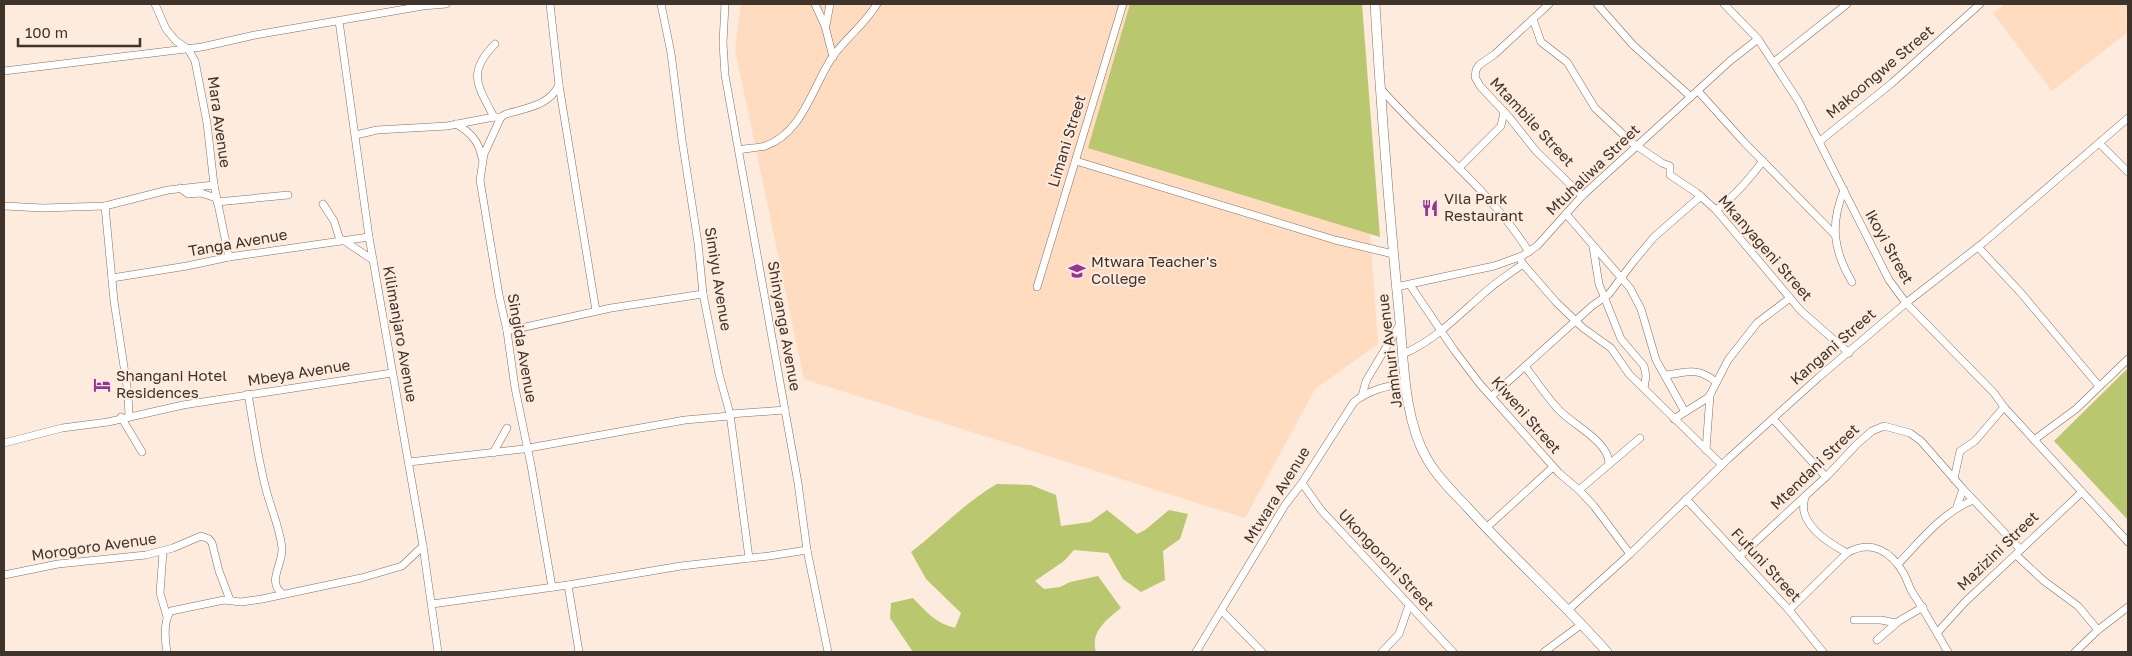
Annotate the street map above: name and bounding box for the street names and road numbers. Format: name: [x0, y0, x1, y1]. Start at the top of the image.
street label: Makoongwe Street: [1822, 21, 1937, 121]
street label: Mtambile Street: [1487, 73, 1579, 170]
street label: Mara Avenue: [205, 75, 235, 169]
street label: Limani Street: [1043, 92, 1089, 189]
street label: Mtuhaliwa Street: [1542, 120, 1643, 218]
street label: Mkanyageni Street: [1715, 191, 1817, 304]
street label: Ikoyi Street: [1862, 206, 1918, 287]
street label: Tanga Avenue: [187, 224, 289, 260]
street label: Simiyu Avenue: [702, 226, 736, 332]
street label: Shinyanga Avenue: [765, 259, 805, 393]
street label: Kilimanjaro Avenue: [380, 264, 422, 404]
street label: Singida Avenue: [505, 292, 541, 404]
street label: Jamhuri Avenue: [1373, 293, 1405, 409]
street label: Kangani Street: [1786, 304, 1879, 388]
street label: Mbeya Avenue: [246, 355, 352, 389]
street label: Kiweni Street: [1488, 372, 1565, 457]
street label: Mtendani Street: [1766, 420, 1862, 513]
street label: Mtwara Avenue: [1239, 443, 1313, 546]
street label: Ukongoroni Street: [1335, 505, 1438, 614]
street label: Mazizini Street: [1953, 507, 2042, 594]
street label: Fufuni Street: [1728, 524, 1805, 605]
street label: Morogoro Avenue: [30, 528, 158, 564]

